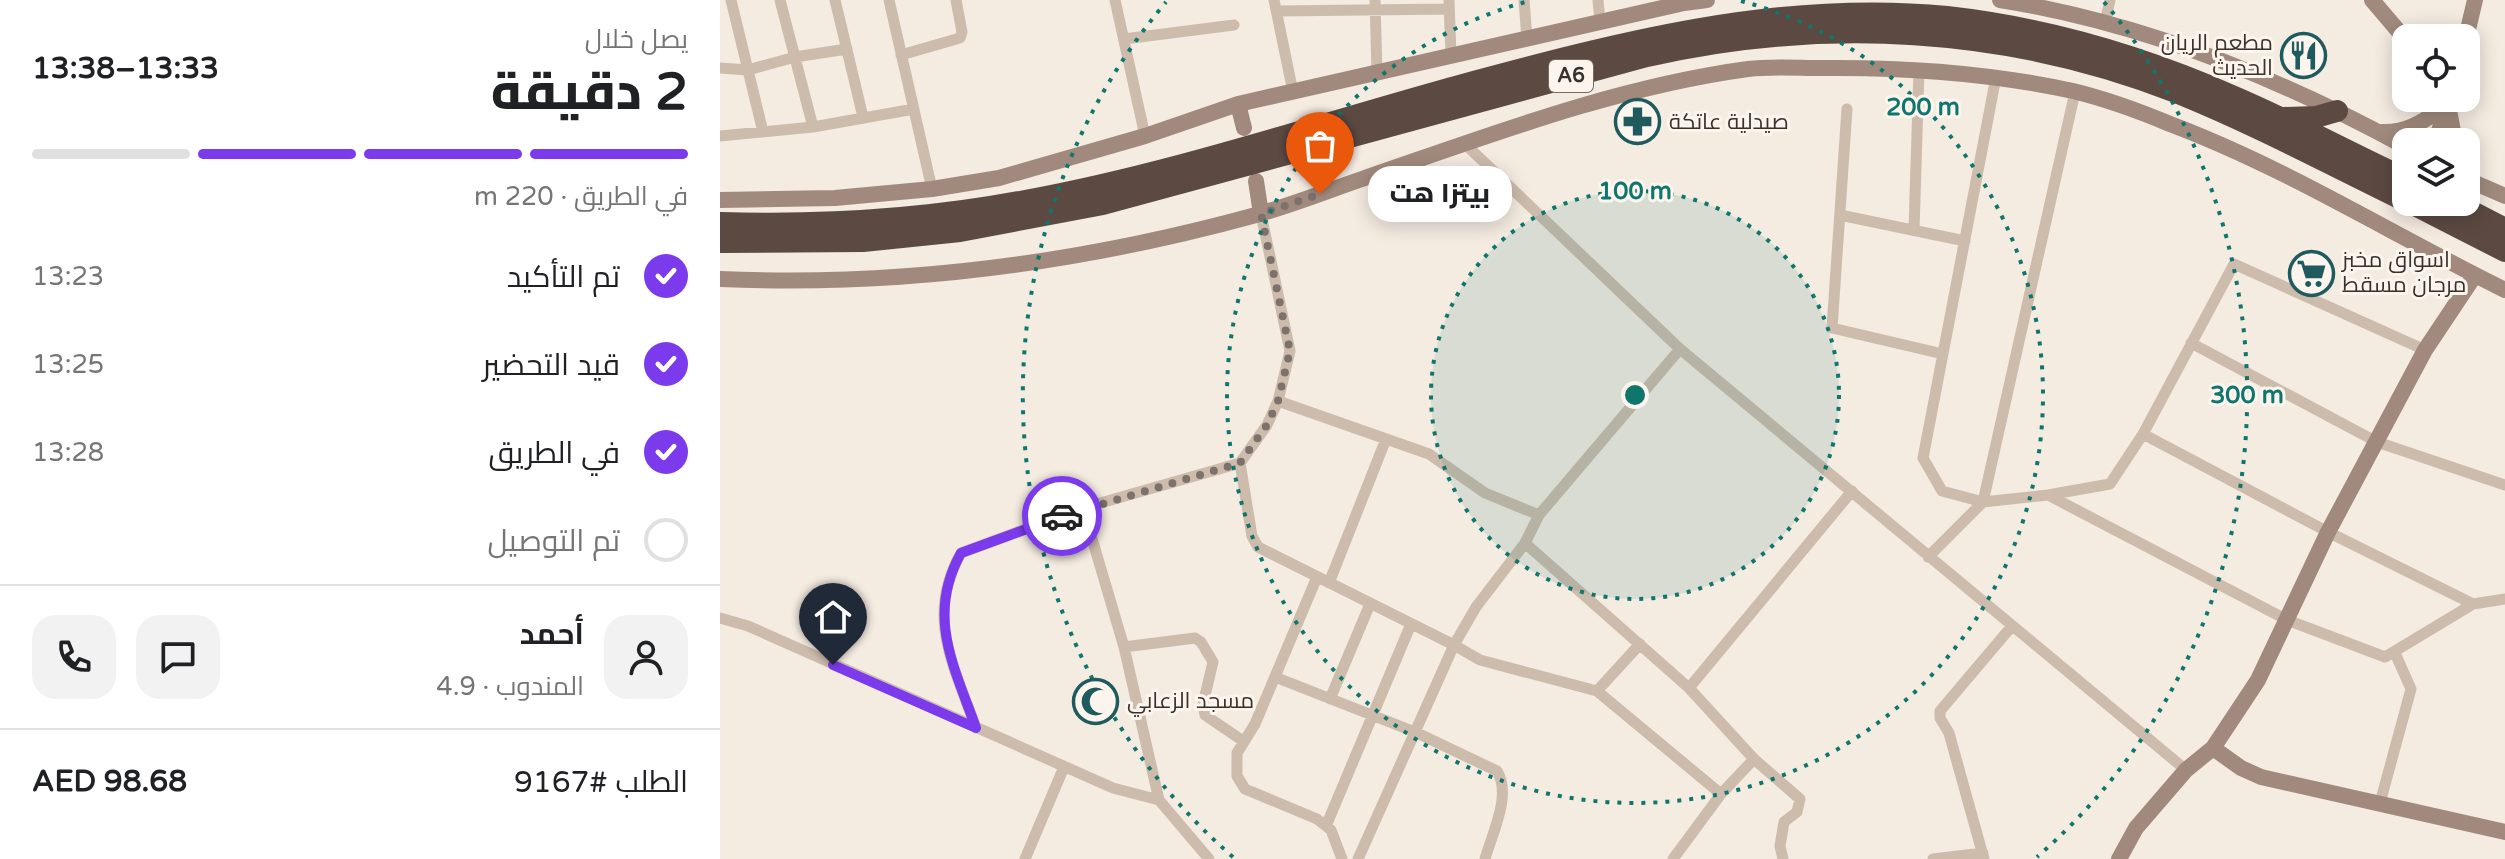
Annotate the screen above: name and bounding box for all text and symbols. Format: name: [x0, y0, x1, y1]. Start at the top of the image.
text: يصل خلال: [585, 24, 688, 55]
map controls: [2392, 24, 2480, 216]
button: locate: [2392, 24, 2480, 112]
place label: مطعم الريان الحديث: [2161, 30, 2273, 81]
restaurant icon: مطعم الريان الحديث: [2280, 32, 2328, 80]
text: 13:33–13:38: [32, 50, 219, 87]
road number: A6: [1549, 60, 1593, 92]
text: 2 دقيقة: [491, 61, 688, 124]
text: 200 m: [1886, 93, 1960, 122]
pharmacy icon: صيدلية عاتكة: [1614, 98, 1662, 146]
place label: صيدلية عاتكة: [1669, 109, 1789, 135]
pin: [1286, 112, 1354, 194]
icon: bag: [1298, 124, 1342, 168]
button: layers: [2392, 128, 2480, 216]
callout: بيتزا هت: [1368, 166, 1512, 222]
text: 100 m: [1598, 177, 1672, 206]
text: بيتزا هت: [1390, 178, 1490, 209]
text: في الطريق · 220 m: [474, 181, 688, 212]
place label: اسواق مخبز مرجان مسقط: [2340, 247, 2466, 298]
supermarket icon: اسواق مخبز مرجان مسقط: [2287, 249, 2335, 297]
icon: check: [644, 254, 688, 298]
text: تم التأكيد: [507, 259, 620, 296]
text: 13:23: [32, 261, 104, 292]
icon: check: [644, 342, 688, 386]
text: قيد التحضير: [482, 347, 620, 384]
text: 13:25: [32, 349, 104, 380]
centre of rings: [1621, 381, 1649, 409]
text: 300 m: [2210, 381, 2284, 410]
icon: check: [644, 430, 688, 474]
text: في الطريق: [488, 435, 620, 472]
text: 13:28: [32, 437, 104, 468]
courier: [1022, 476, 1102, 556]
icon: car: [1040, 494, 1084, 538]
text: تم التوصيل: [488, 523, 620, 560]
pin: [799, 583, 867, 665]
icon: home: [811, 595, 855, 639]
button: phone: [32, 615, 116, 699]
button: chat: [136, 615, 220, 699]
button: person: [604, 615, 688, 699]
text: أحمد: [520, 616, 584, 653]
text: المندوب · 4.9: [436, 671, 584, 702]
mosque icon: مسجد الزعابي: [1072, 677, 1120, 725]
place label: مسجد الزعابي: [1127, 688, 1254, 717]
text: AED 98.68: [32, 763, 187, 800]
text: الطلب #9167: [514, 764, 688, 801]

